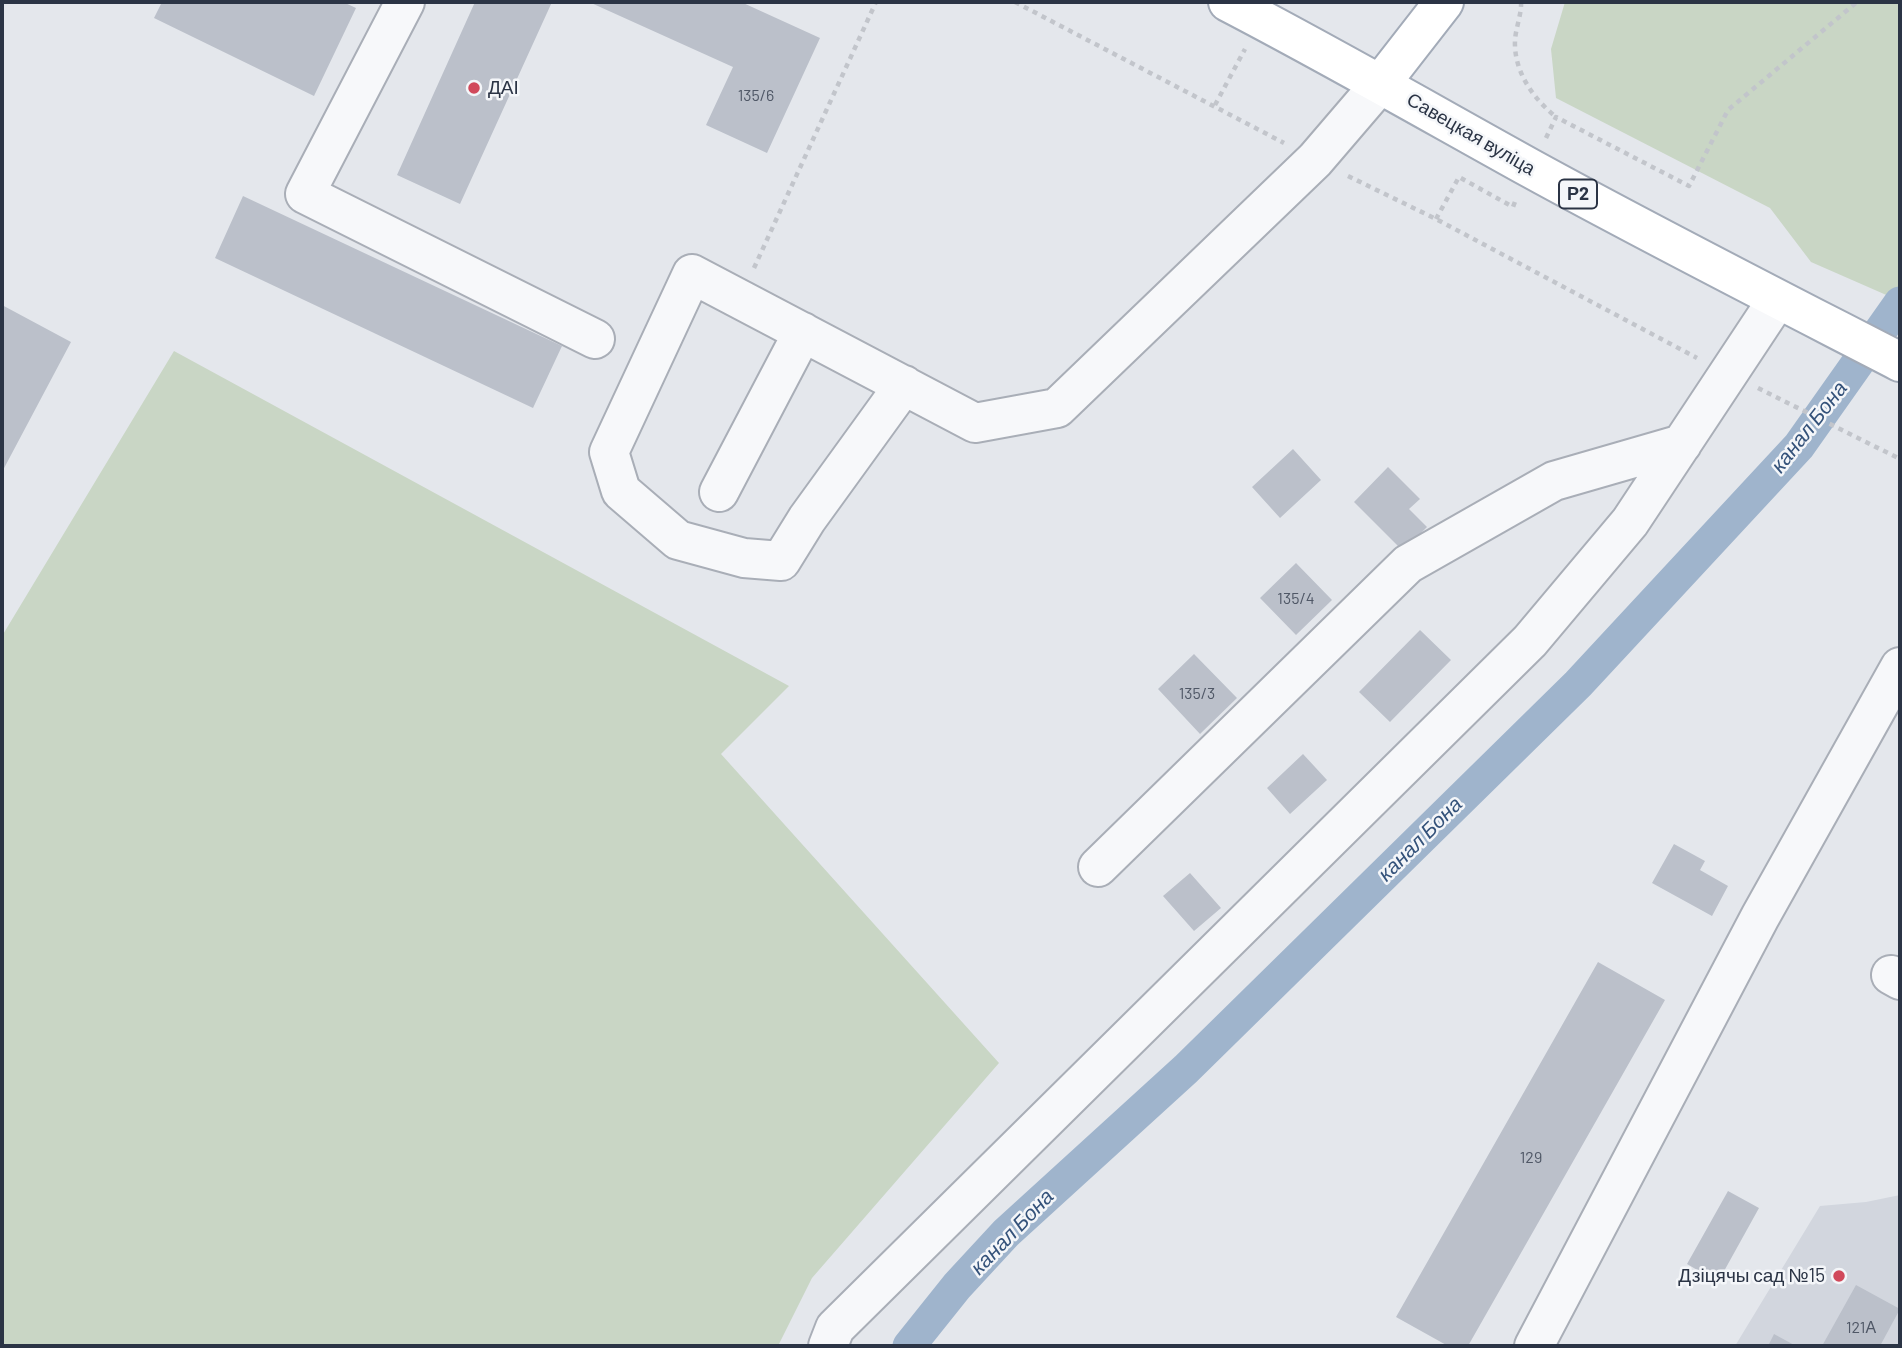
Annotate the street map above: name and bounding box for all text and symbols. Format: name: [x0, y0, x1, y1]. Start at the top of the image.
place label: ДАІ: [488, 77, 519, 99]
marker: ДАІ: [466, 80, 482, 96]
house number: 135/6: [738, 86, 774, 106]
street label: Савецкая вуліца: [1403, 88, 1539, 180]
road number: Р2: [1559, 180, 1597, 209]
water label: канал Бона: [1765, 376, 1853, 478]
house number: 135/4: [1277, 589, 1315, 609]
house number: 135/3: [1179, 684, 1215, 704]
water label: канал Бона: [1373, 792, 1467, 886]
house number: 129: [1520, 1148, 1542, 1168]
water label: канал Бона: [965, 1184, 1059, 1280]
place label: Дзіцячы сад №15: [1678, 1265, 1825, 1287]
marker: Дзіцячы сад №15: [1831, 1268, 1847, 1284]
house number: 121А: [1846, 1318, 1876, 1338]

